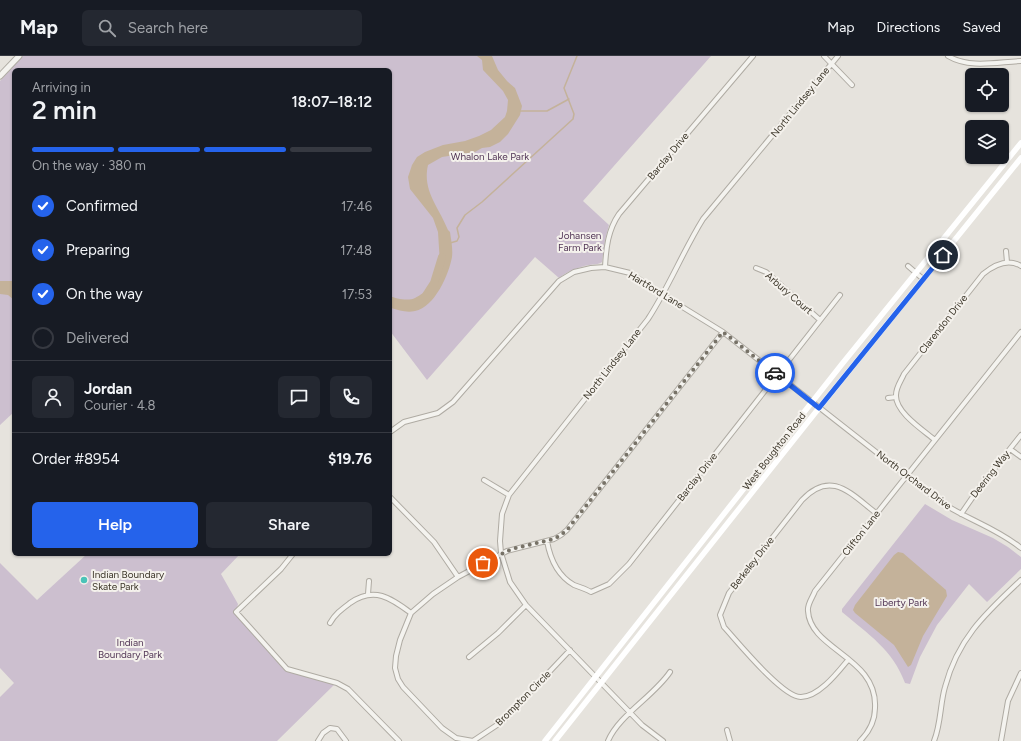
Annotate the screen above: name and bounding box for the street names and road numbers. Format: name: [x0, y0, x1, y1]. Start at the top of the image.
street label: North Lindsey Lane: [768, 64, 833, 140]
street label: Barclay Drive: [644, 129, 692, 182]
street label: Hartford Lane: [626, 268, 686, 312]
street label: Arbury Court: [763, 269, 815, 317]
street label: Clarendon Drive: [916, 291, 971, 356]
street label: North Lindsey Lane: [580, 325, 644, 402]
street label: West Boughton Road: [740, 409, 808, 492]
street label: North Orchard Drive: [874, 447, 955, 513]
street label: Deering Way: [967, 447, 1013, 500]
street label: Barclay Drive: [674, 450, 720, 504]
street label: Clifton Lane: [839, 507, 883, 558]
street label: Berkeley Drive: [727, 534, 777, 592]
street label: Brompton Circle: [492, 667, 554, 729]

